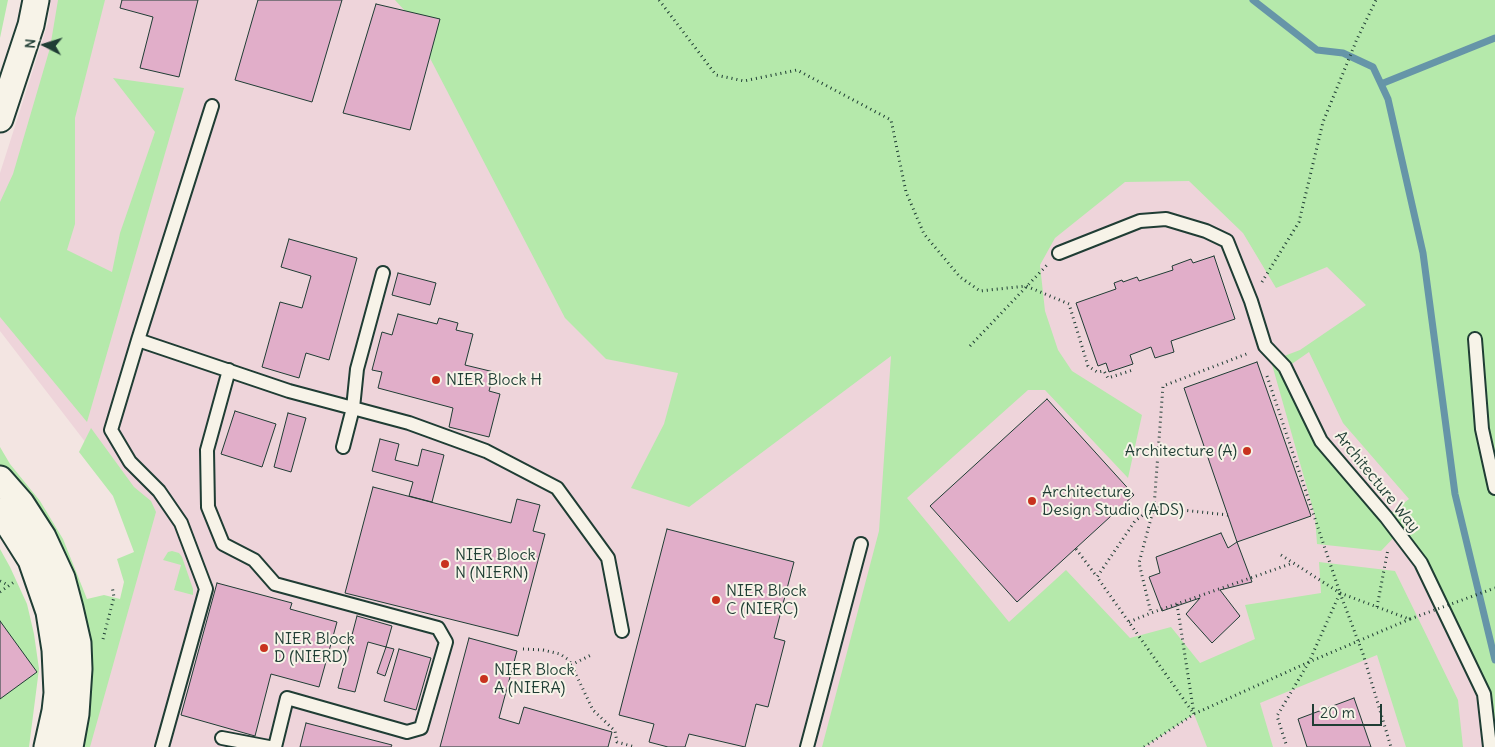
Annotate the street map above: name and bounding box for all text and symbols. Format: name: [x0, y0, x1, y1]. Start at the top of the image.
north arrow: [20, 20, 70, 70]
text: N: [21, 38, 39, 49]
place label: NIER Block H: [446, 370, 542, 390]
marker: NIER Block H: [430, 374, 442, 386]
street label: Architecture Way: [1330, 427, 1424, 537]
place label: Architecture (A): [1125, 441, 1237, 461]
marker: Architecture (A): [1241, 445, 1253, 457]
place label: Architecture Design Studio (ADS): [1042, 482, 1184, 520]
marker: Architecture Design Studio (ADS): [1026, 495, 1038, 507]
place label: NIER Block N (NIERN): [455, 545, 536, 583]
marker: NIER Block N (NIERN): [439, 558, 451, 570]
place label: NIER Block C (NIERC): [726, 581, 807, 619]
marker: NIER Block C (NIERC): [710, 594, 722, 606]
place label: NIER Block D (NIERD): [274, 629, 355, 667]
marker: NIER Block D (NIERD): [258, 642, 270, 654]
place label: NIER Block A (NIERA): [494, 660, 575, 698]
marker: NIER Block A (NIERA): [478, 673, 490, 685]
scale bar: [1315, 694, 1385, 726]
text: 20 m: [1320, 703, 1355, 722]

